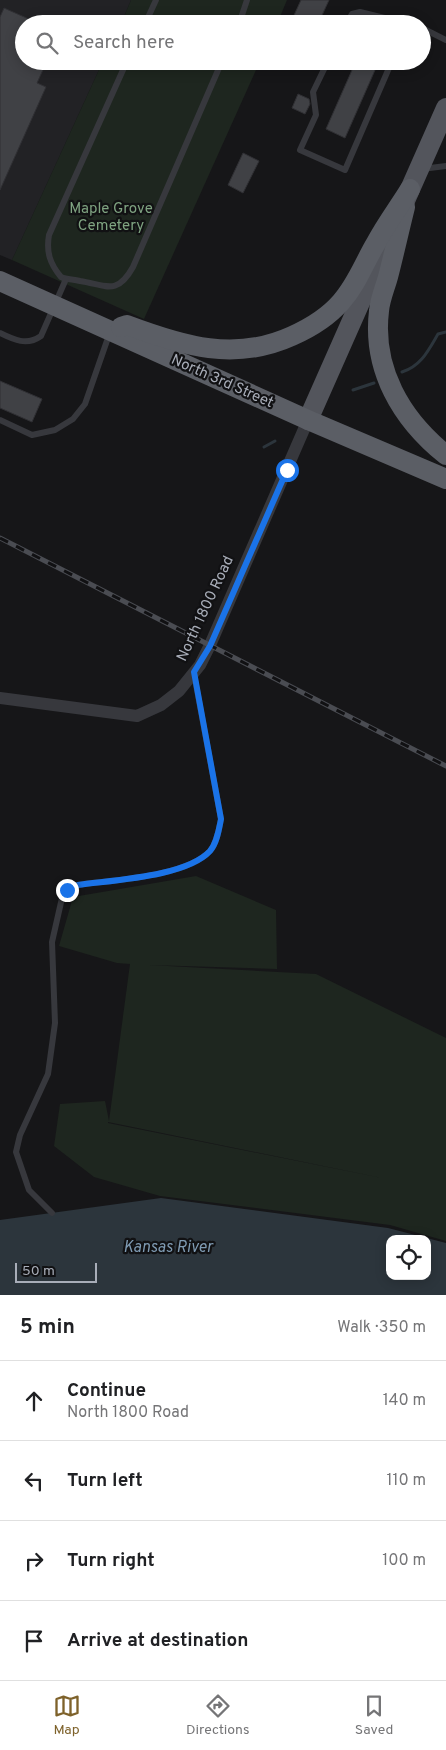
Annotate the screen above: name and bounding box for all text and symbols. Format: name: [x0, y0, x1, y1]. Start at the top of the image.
search box: [15, 15, 431, 70]
icon: search: [33, 29, 61, 57]
text: Search here: [73, 31, 175, 55]
park label: Maple Grove Cemetery: [69, 200, 153, 236]
street label: North 3rd Street: [168, 351, 276, 413]
route start: [276, 459, 299, 482]
street label: North 1800 Road: [173, 553, 239, 665]
route end: [56, 879, 79, 902]
map controls: [386, 1235, 431, 1280]
button: locate: [386, 1235, 431, 1280]
water label: Kansas River: [123, 1238, 215, 1258]
scale bar: [15, 1260, 98, 1283]
text: 50 m: [22, 1263, 55, 1280]
text: 5 min: [20, 1314, 75, 1341]
text: Walk · 350 m: [337, 1318, 426, 1338]
text: Continue: [67, 1379, 146, 1403]
icon: ahead: [20, 1387, 48, 1415]
text: 140 m: [383, 1391, 426, 1411]
text: North 1800 Road: [67, 1403, 189, 1423]
icon: left: [20, 1467, 48, 1495]
text: Turn left: [67, 1469, 143, 1493]
text: 110 m: [386, 1471, 426, 1491]
icon: right: [20, 1547, 48, 1575]
text: Turn right: [67, 1549, 155, 1573]
text: 100 m: [382, 1551, 426, 1571]
icon: arrive: [20, 1627, 48, 1655]
text: Arrive at destination: [67, 1629, 248, 1653]
tab: Map: [53, 1692, 81, 1739]
tab: Directions: [186, 1692, 250, 1739]
tab: Saved: [355, 1692, 393, 1739]

